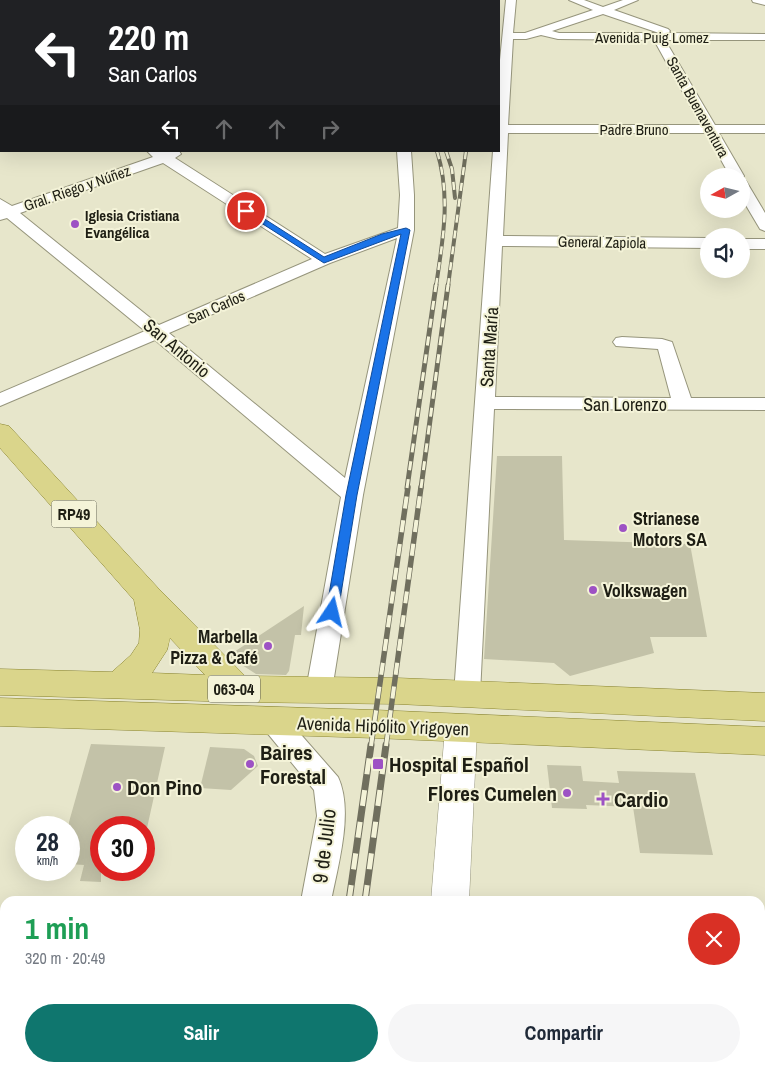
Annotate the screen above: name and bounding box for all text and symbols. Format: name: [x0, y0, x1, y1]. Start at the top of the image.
text: 220 m: [108, 14, 189, 61]
icon: left: [25, 20, 90, 85]
street label: Avenida Puig Lomez: [594, 27, 709, 48]
street label: Santa Buenaventura: [662, 53, 734, 161]
text: San Carlos: [108, 59, 197, 89]
icon: left: [157, 115, 185, 143]
icon: ahead: [210, 115, 238, 143]
icon: ahead: [263, 115, 291, 143]
icon: right: [316, 115, 344, 143]
street label: Padre Bruno: [599, 119, 669, 140]
street label: Gral. Riego y Núñez: [21, 160, 133, 216]
north arrow: [700, 168, 750, 218]
map controls: [700, 168, 750, 278]
pin: [225, 190, 267, 232]
icon: arrive: [232, 197, 260, 225]
place label: Iglesia Cristiana Evangélica: [85, 205, 180, 243]
marker: Iglesia Cristiana Evangélica: [69, 218, 81, 230]
button: sound: [700, 228, 750, 278]
street label: General Zapiola: [558, 231, 646, 253]
street label: San Carlos: [184, 285, 248, 329]
street label: Santa María: [474, 306, 504, 388]
street label: San Antonio: [138, 313, 216, 383]
street label: San Lorenzo: [583, 392, 667, 417]
road number: RP49: [52, 500, 96, 528]
place label: Strianese Motors SA: [633, 506, 707, 552]
marker: Strianese Motors SA: [617, 522, 629, 534]
place label: Volkswagen: [603, 578, 687, 603]
marker: Volkswagen: [587, 584, 599, 596]
position arrow: [305, 585, 357, 637]
place label: Marbella Pizza & Café: [170, 624, 259, 670]
marker: Marbella Pizza & Café: [262, 640, 274, 652]
road number: 063-04: [208, 676, 260, 702]
street label: Avenida Hipólito Yrigoyen: [296, 710, 469, 741]
place label: Baires Forestal: [260, 738, 326, 791]
place label: Hospital Español: [389, 750, 529, 779]
marker: Hospital Español: [371, 757, 385, 771]
marker: Baires Forestal: [244, 758, 256, 770]
place label: Don Pino: [127, 773, 203, 802]
place label: Flores Cumelen: [428, 779, 557, 808]
marker: Don Pino: [111, 781, 123, 793]
place label: Cardio: [614, 785, 669, 814]
marker: Flores Cumelen: [561, 787, 573, 799]
marker: Cardio: [596, 792, 610, 806]
street label: 9 de Julio: [305, 807, 343, 885]
speed limit sign: 30: [90, 816, 155, 881]
text: 28: [36, 825, 59, 859]
text: km/h: [37, 853, 58, 869]
text: 1 min: [25, 908, 89, 948]
button: close: [688, 913, 740, 965]
text: 320 m · 20:49: [25, 947, 105, 969]
button: Salir: [25, 1004, 378, 1062]
button: Compartir: [388, 1004, 740, 1062]

